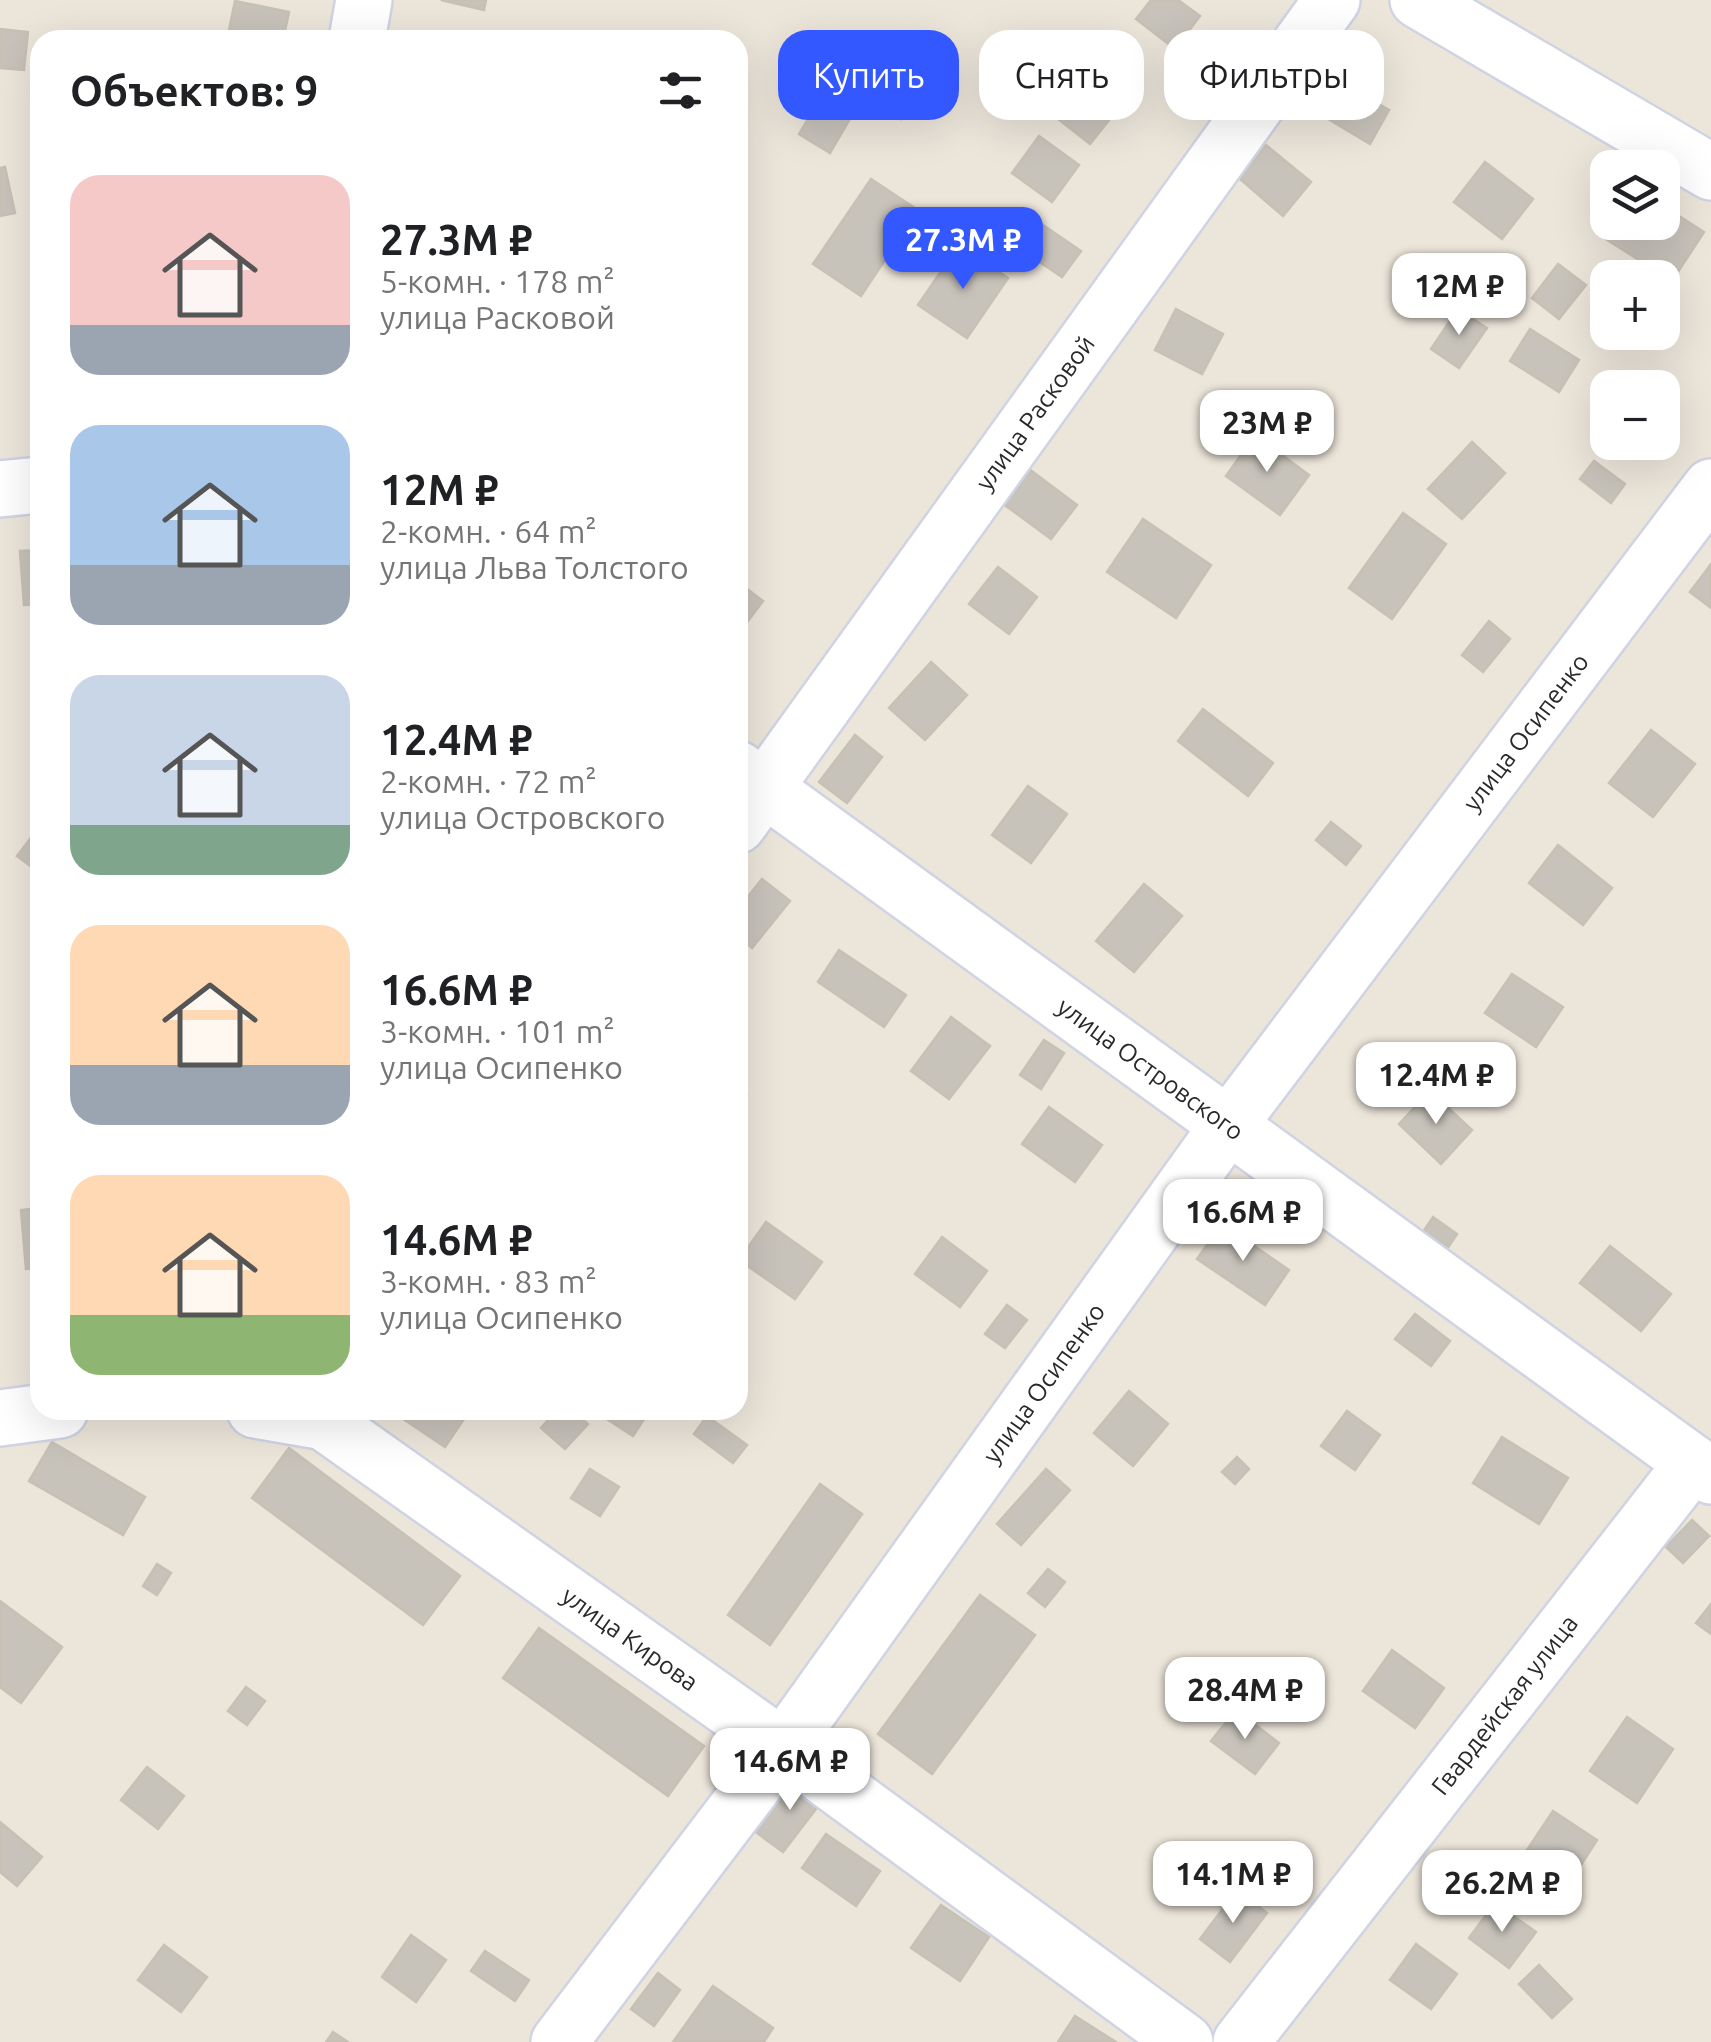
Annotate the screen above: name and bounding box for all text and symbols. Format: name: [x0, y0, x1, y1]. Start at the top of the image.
chip: Купить: [778, 30, 959, 120]
chip: Снять: [979, 30, 1144, 120]
chip: Фильтры: [1164, 30, 1384, 120]
icon: filters: [653, 63, 708, 118]
text: Объектов: 9: [70, 67, 318, 114]
map controls: [1590, 150, 1680, 460]
button: layers: [1590, 150, 1680, 240]
pin: 27.3M ₽: [871, 207, 1055, 292]
icon: home: [150, 215, 270, 335]
text: 27.3M ₽: [380, 216, 532, 263]
text: 27.3M ₽: [905, 221, 1021, 257]
pin: 12M ₽: [1389, 253, 1529, 338]
button: +: [1590, 260, 1680, 350]
text: 5-комн. · 178 m²: [380, 263, 615, 299]
text: 12M ₽: [1414, 267, 1504, 303]
text: улица Расковой: [380, 299, 615, 335]
street label: улица Расковой: [970, 330, 1100, 495]
button: −: [1590, 370, 1680, 460]
pin: 23M ₽: [1197, 390, 1337, 475]
text: 23M ₽: [1222, 404, 1312, 440]
icon: home: [150, 465, 270, 585]
text: 12M ₽: [380, 466, 498, 513]
text: 2-комн. · 64 m²: [380, 513, 597, 549]
text: улица Льва Толстого: [380, 549, 689, 585]
street label: улица Осипенко: [1457, 648, 1594, 816]
icon: home: [150, 715, 270, 835]
text: 12.4M ₽: [380, 716, 532, 763]
text: 2-комн. · 72 m²: [380, 763, 597, 799]
text: улица Островского: [380, 799, 665, 835]
icon: home: [150, 965, 270, 1085]
text: 16.6M ₽: [380, 966, 532, 1013]
street label: улица Островского: [1052, 992, 1249, 1146]
text: 3-комн. · 101 m²: [380, 1013, 615, 1049]
pin: 12.4M ₽: [1344, 1042, 1528, 1127]
text: улица Осипенко: [380, 1049, 623, 1085]
text: 12.4M ₽: [1378, 1056, 1494, 1092]
pin: 16.6M ₽: [1151, 1179, 1335, 1264]
text: 16.6M ₽: [1185, 1193, 1301, 1229]
icon: home: [150, 1215, 270, 1335]
text: 14.6M ₽: [380, 1216, 532, 1263]
text: 3-комн. · 83 m²: [380, 1263, 597, 1299]
street label: улица Осипенко: [977, 1298, 1110, 1468]
text: улица Осипенко: [380, 1299, 623, 1335]
street label: улица Кирова: [557, 1581, 703, 1696]
street label: Гвардейская улица: [1426, 1609, 1583, 1800]
pin: 28.4M ₽: [1153, 1657, 1337, 1742]
text: 28.4M ₽: [1187, 1671, 1303, 1707]
pin: 14.6M ₽: [698, 1728, 882, 1813]
text: 14.6M ₽: [732, 1742, 848, 1778]
pin: 14.1M ₽: [1141, 1841, 1325, 1926]
pin: 26.2M ₽: [1410, 1850, 1594, 1935]
text: 14.1M ₽: [1175, 1855, 1291, 1891]
text: 26.2M ₽: [1444, 1864, 1560, 1900]

